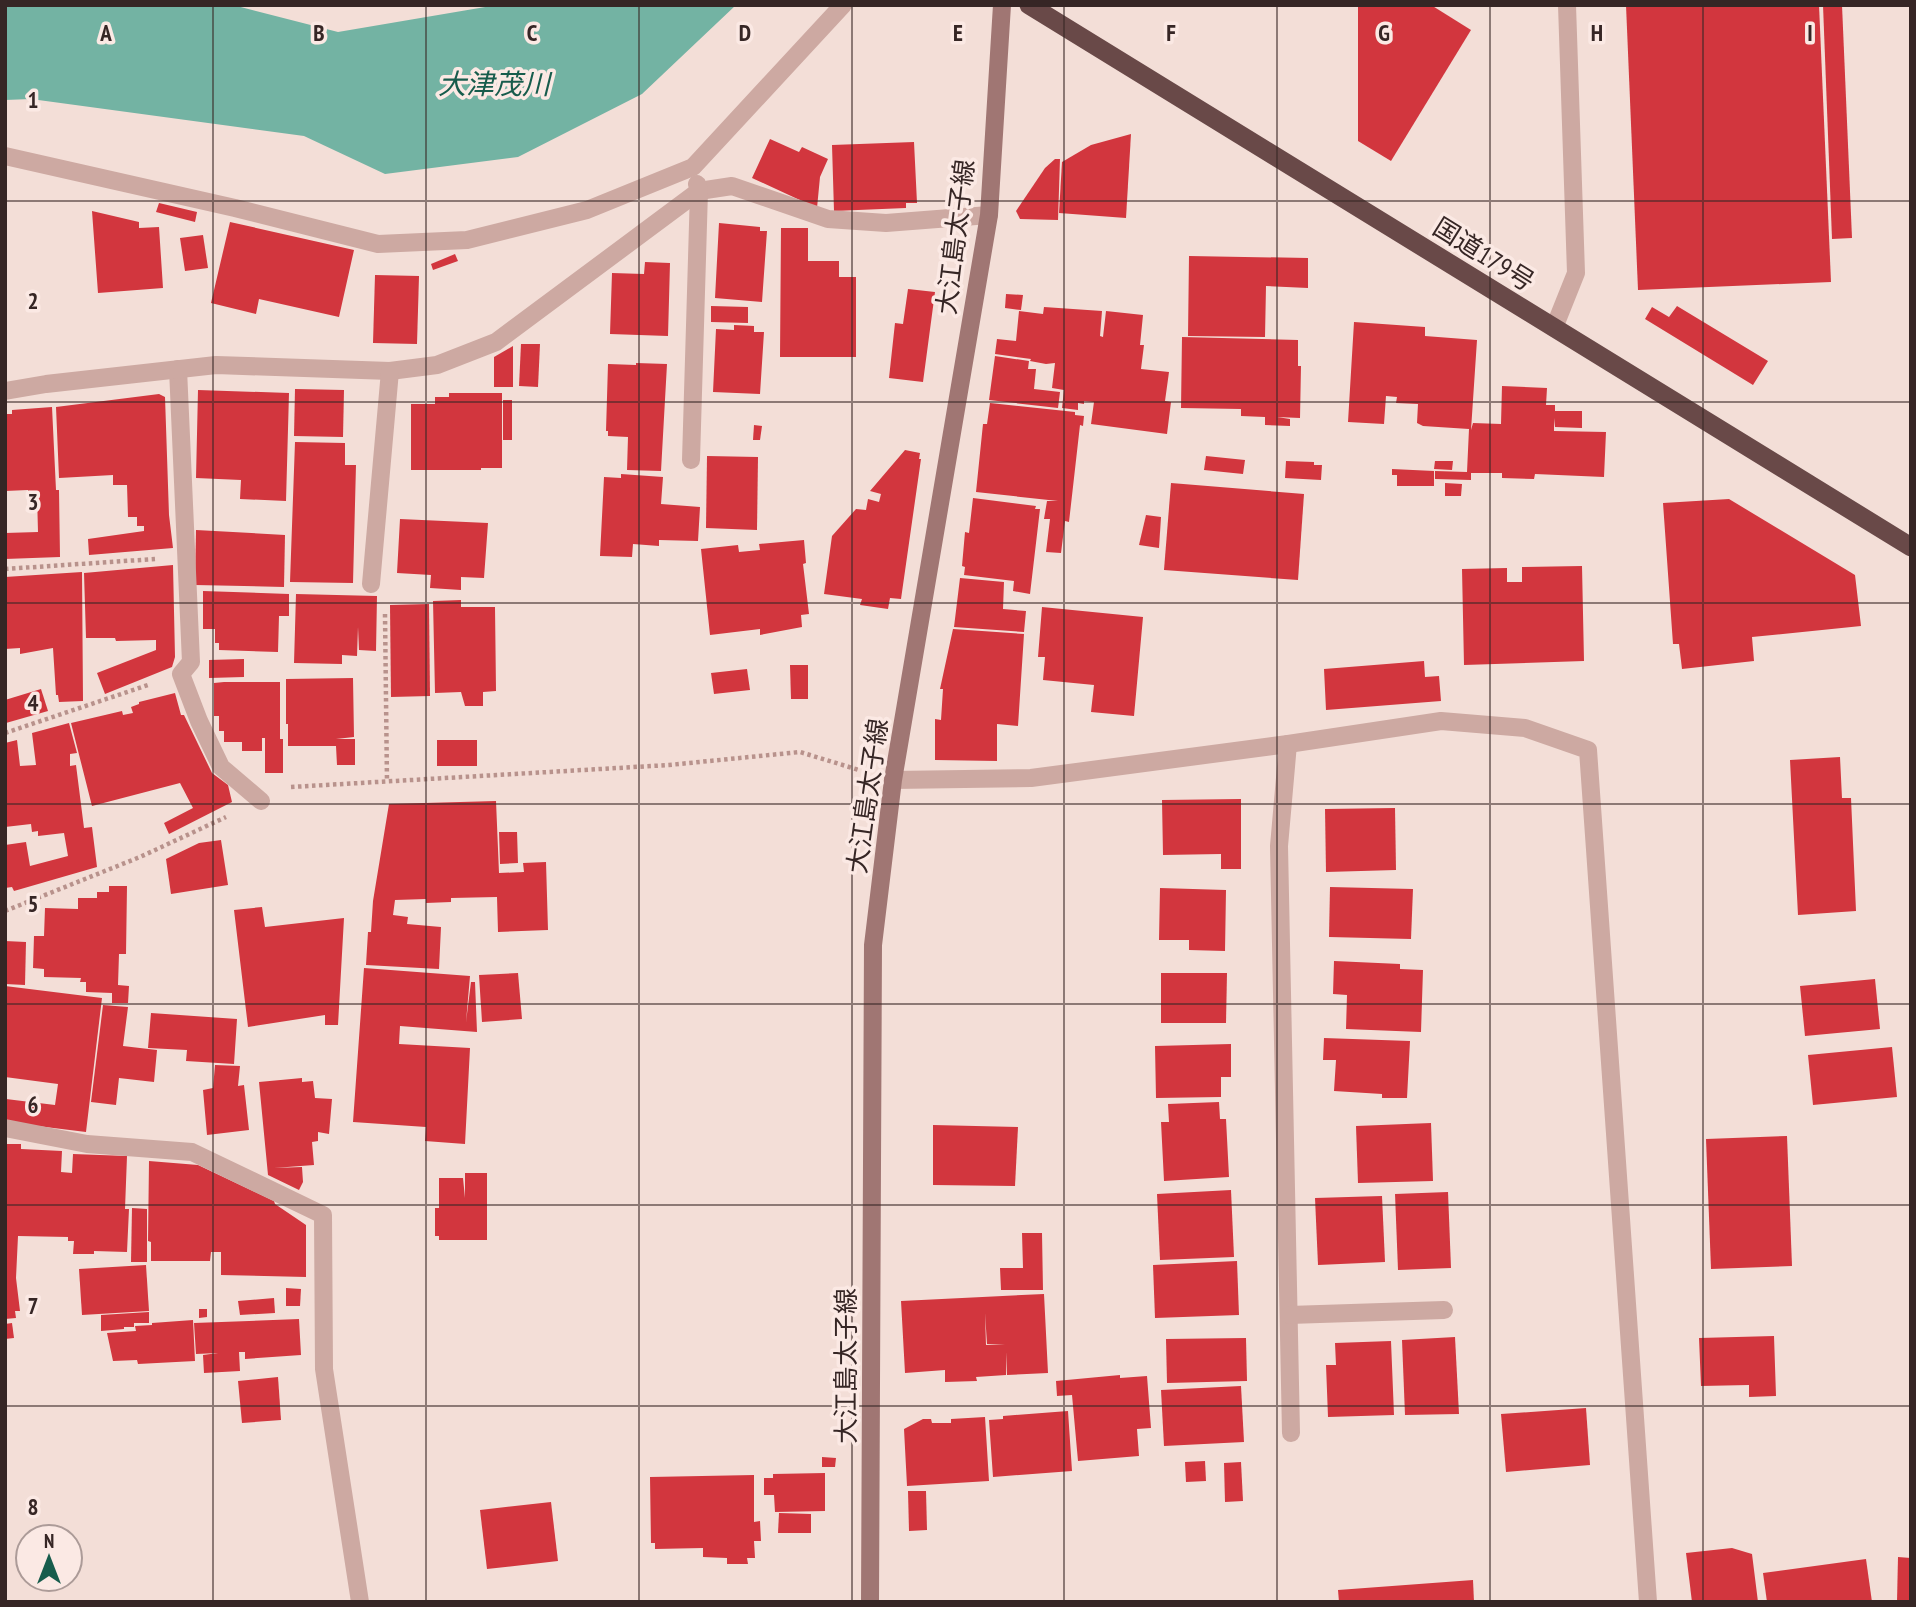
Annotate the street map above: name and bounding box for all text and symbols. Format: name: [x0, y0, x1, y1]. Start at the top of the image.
text: A: [99, 18, 112, 47]
text: B: [313, 18, 325, 47]
text: C: [527, 18, 538, 47]
text: D: [739, 18, 751, 47]
text: E: [953, 18, 963, 47]
text: F: [1166, 18, 1176, 47]
text: G: [1378, 18, 1390, 47]
text: H: [1591, 18, 1603, 47]
text: I: [1807, 18, 1813, 47]
water label: 大津茂川: [438, 65, 553, 102]
text: 1: [28, 85, 39, 114]
street label: 大江島太子線: [929, 158, 981, 316]
street label: 国道179号: [1427, 210, 1541, 298]
text: 2: [28, 286, 39, 315]
text: 3: [28, 487, 39, 516]
text: 4: [28, 688, 39, 717]
street label: 大江島太子線: [840, 716, 894, 876]
text: 5: [28, 889, 39, 918]
text: 6: [28, 1090, 39, 1119]
street label: 大江島太子線: [829, 1288, 862, 1444]
text: 7: [28, 1291, 39, 1320]
text: 8: [28, 1492, 39, 1521]
north arrow: [14, 1523, 84, 1593]
text: N: [44, 1529, 54, 1553]

